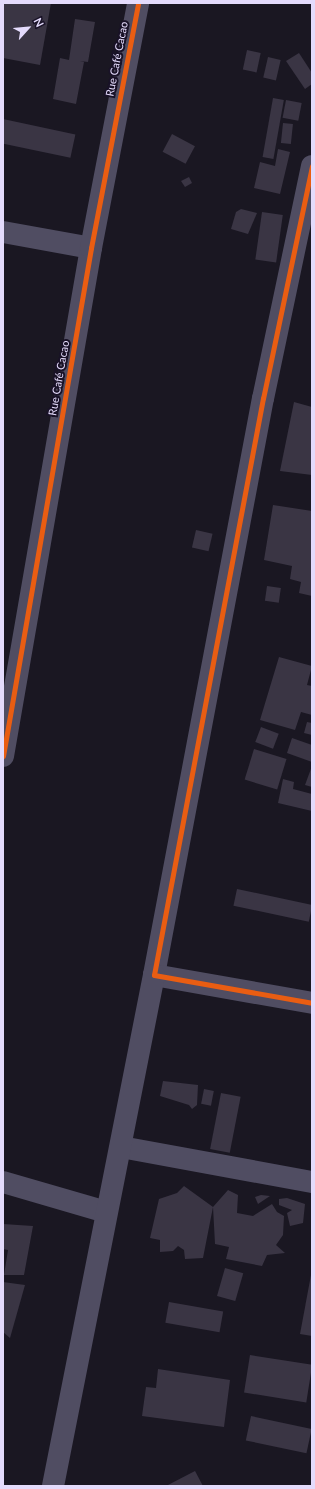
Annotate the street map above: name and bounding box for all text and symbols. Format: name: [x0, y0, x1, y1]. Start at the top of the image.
north arrow: [8, 8, 48, 48]
text: N: [31, 16, 47, 29]
street label: Rue Café Cacao: [103, 20, 131, 98]
street label: Rue Café Cacao: [46, 339, 72, 417]

